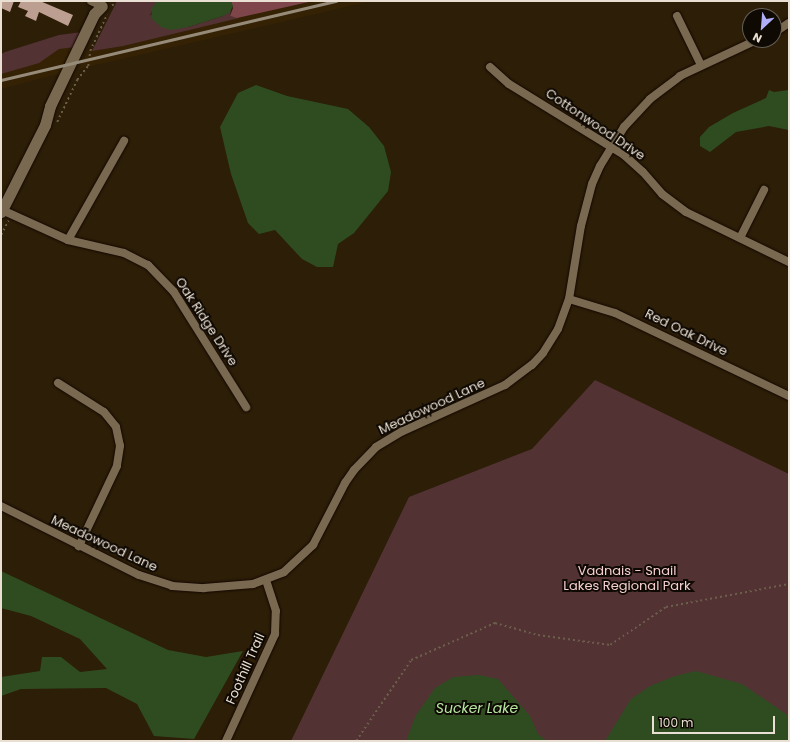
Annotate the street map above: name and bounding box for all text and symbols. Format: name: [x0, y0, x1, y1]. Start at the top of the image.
north arrow: [742, 8, 782, 48]
text: N: [750, 29, 764, 47]
street label: Cottonwood Drive: [542, 86, 648, 164]
street label: Oak Ridge Drive: [172, 275, 240, 369]
street label: Red Oak Drive: [642, 306, 730, 360]
street label: Meadowood Lane: [376, 376, 488, 438]
street label: Meadowood Lane: [48, 513, 160, 575]
park label: Vadnais - Snail Lakes Regional Park: [563, 564, 691, 595]
street label: Foothill Trail: [223, 631, 269, 707]
water label: Sucker Lake: [436, 700, 518, 716]
scale bar: [654, 708, 777, 734]
text: 100 m: [659, 714, 693, 731]

